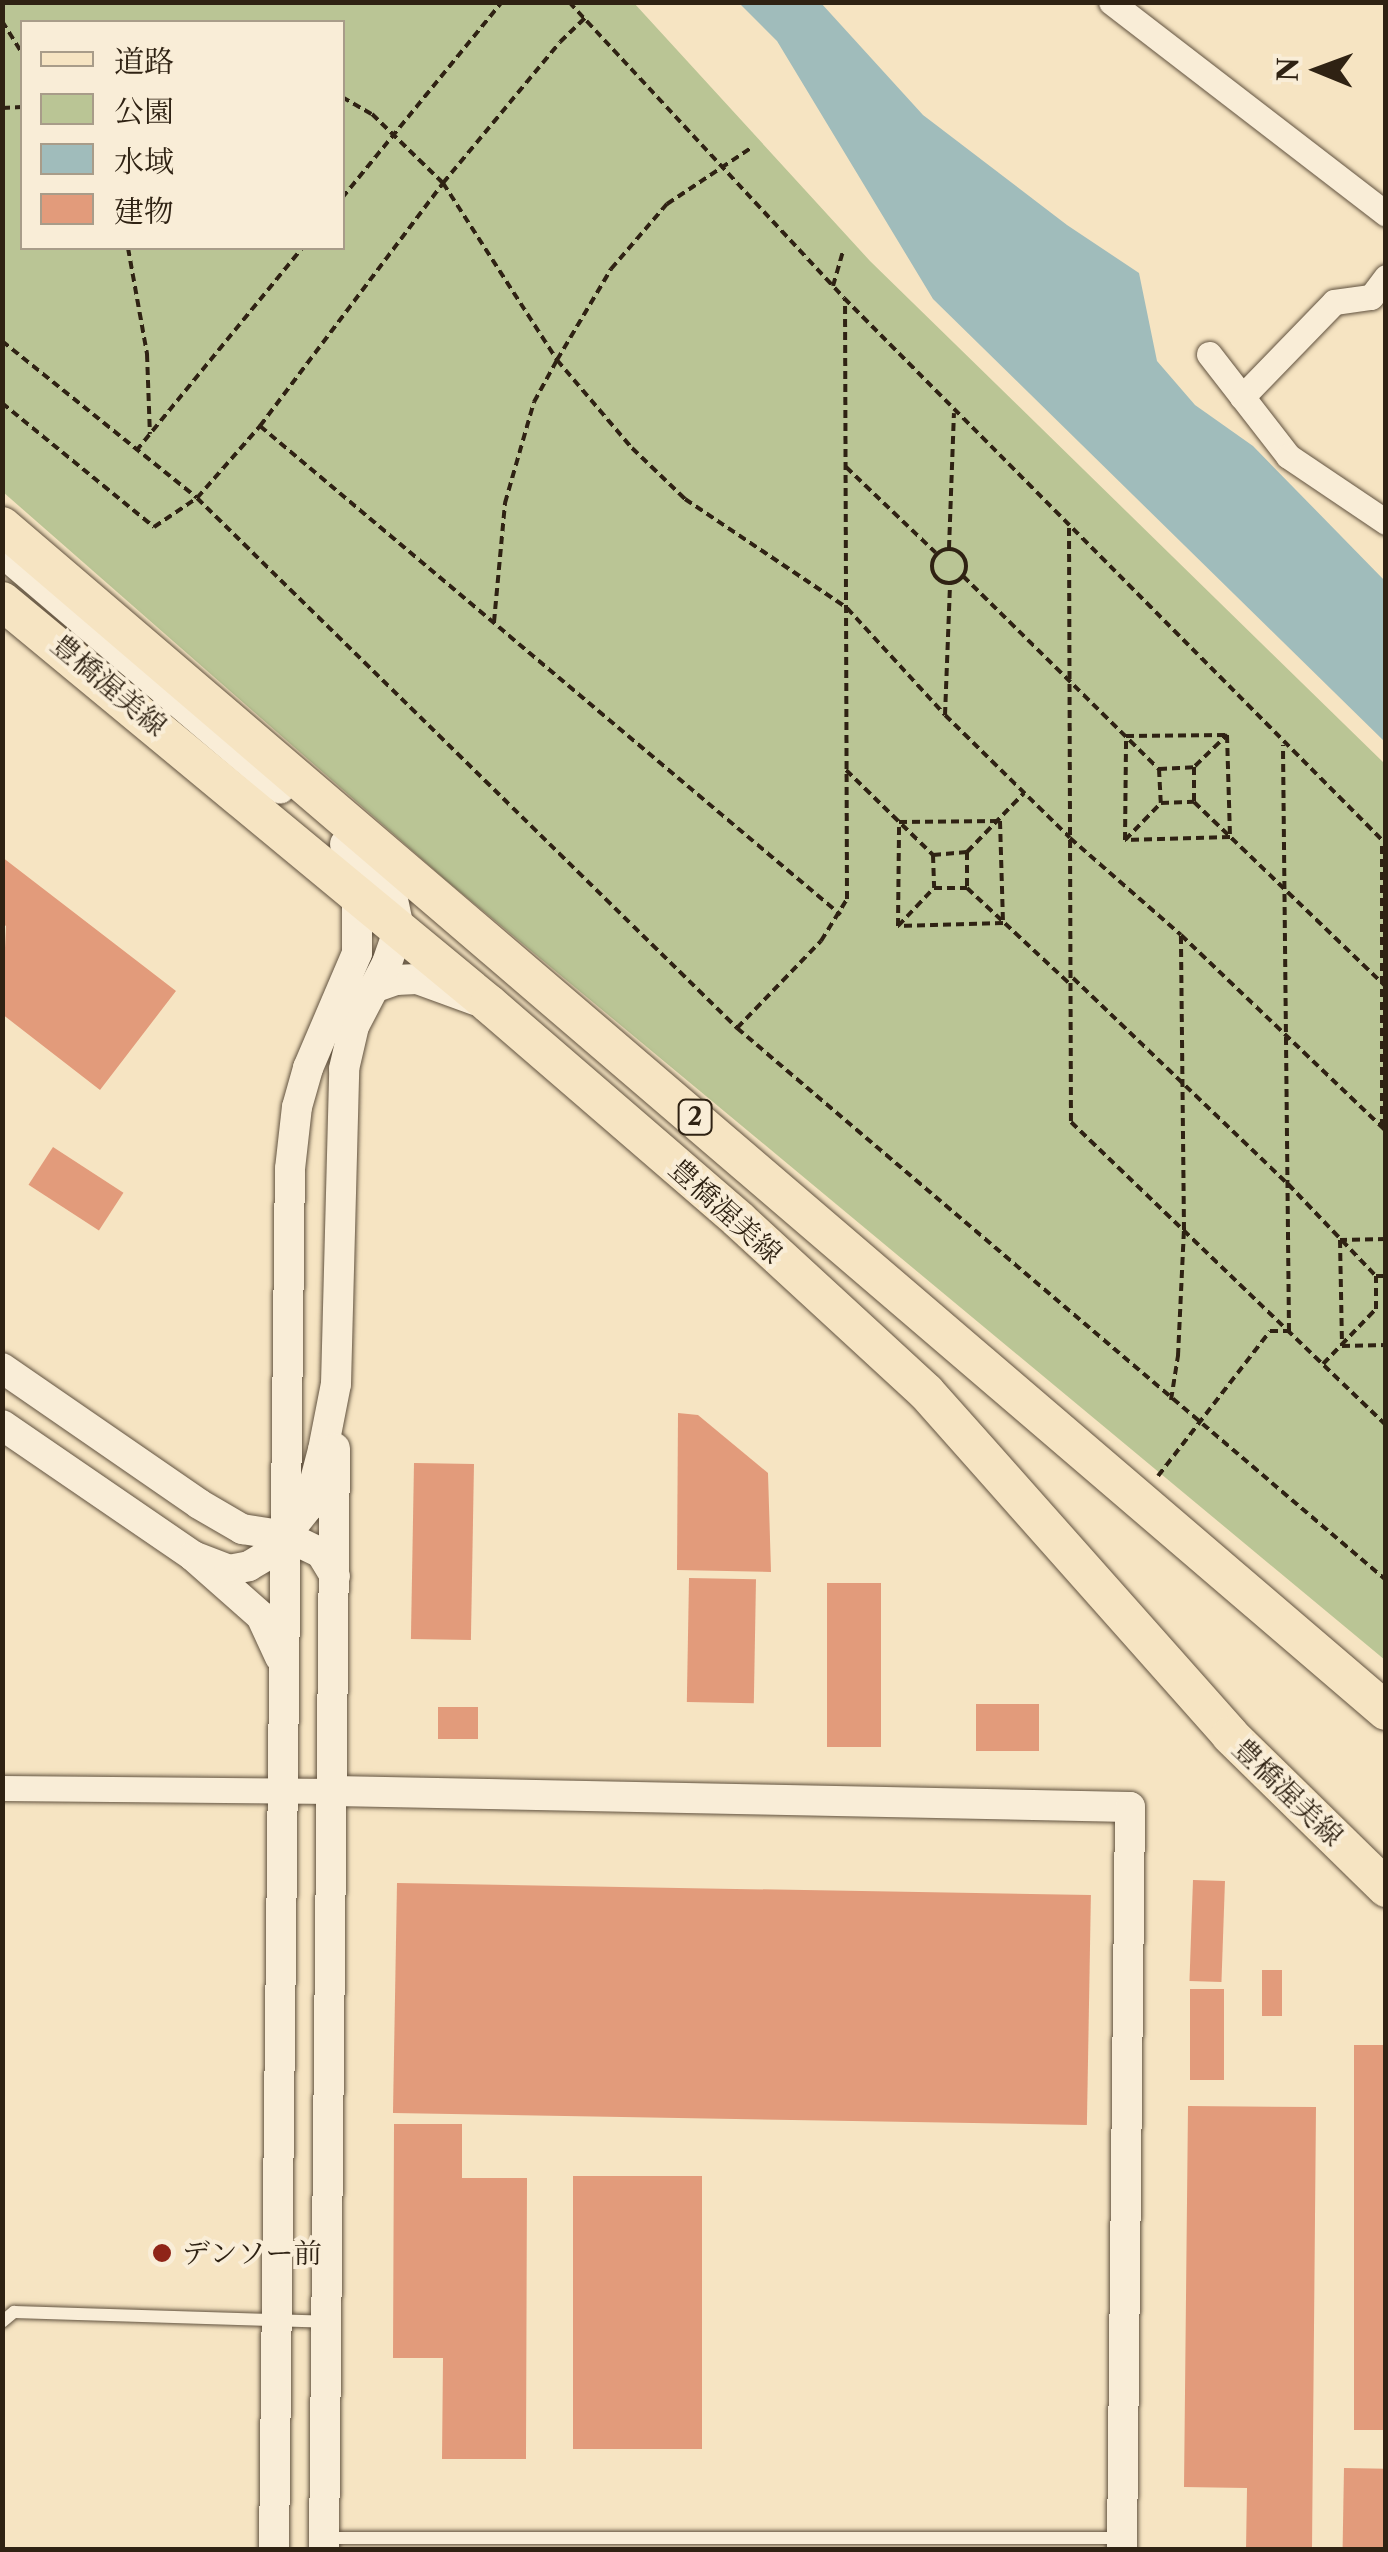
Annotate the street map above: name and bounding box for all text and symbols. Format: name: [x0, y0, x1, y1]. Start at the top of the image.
legend: [20, 20, 345, 250]
north arrow: [1268, 20, 1368, 120]
text: 道路: [114, 43, 174, 80]
text: N: [1271, 57, 1305, 82]
text: 公園: [114, 93, 174, 130]
text: 水域: [114, 143, 174, 180]
text: 建物: [114, 193, 174, 230]
street label: 豊橋渥美線: [45, 627, 173, 743]
road number: 2: [678, 1097, 712, 1137]
street label: 豊橋渥美線: [663, 1152, 789, 1270]
street label: 豊橋渥美線: [1226, 1731, 1350, 1853]
place label: デンソー前: [182, 2236, 322, 2270]
marker: デンソー前: [151, 2242, 173, 2264]

